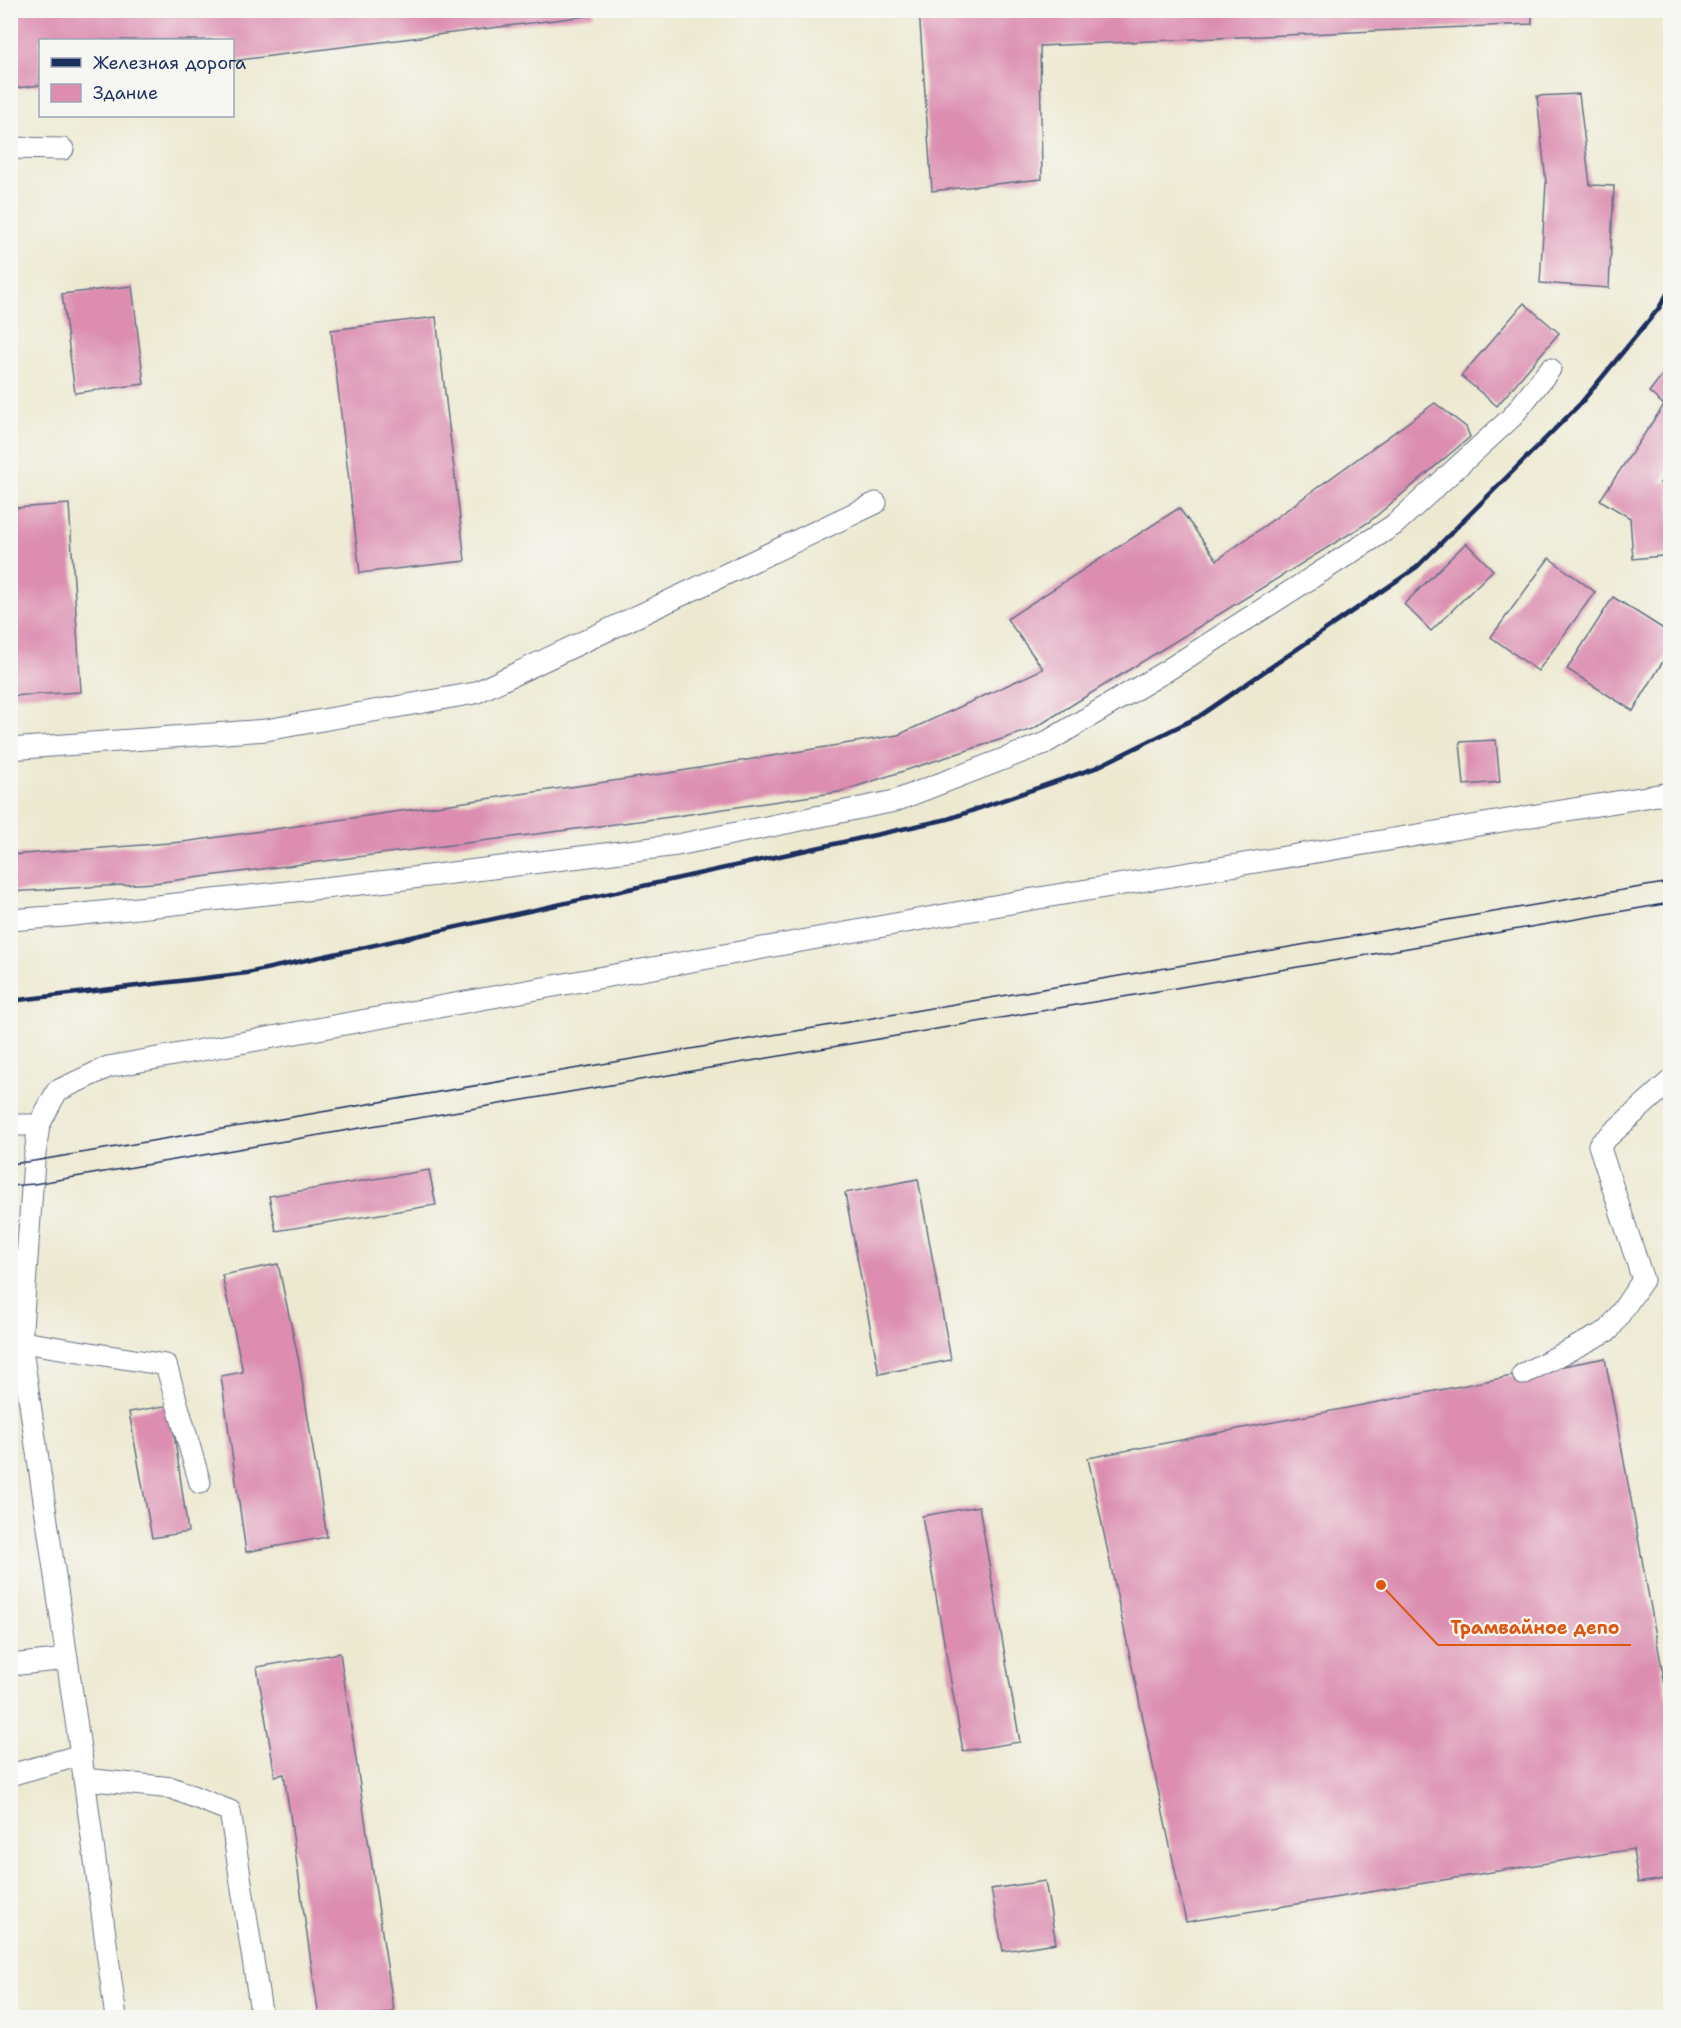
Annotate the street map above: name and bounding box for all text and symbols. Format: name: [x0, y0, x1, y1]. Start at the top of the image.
legend: [39, 39, 234, 117]
text: Железная дорога: [93, 51, 246, 75]
text: Здание: [93, 81, 158, 105]
callout: Трамвайное депо: [1438, 1609, 1631, 1645]
text: Трамвайное депо: [1450, 1616, 1620, 1640]

